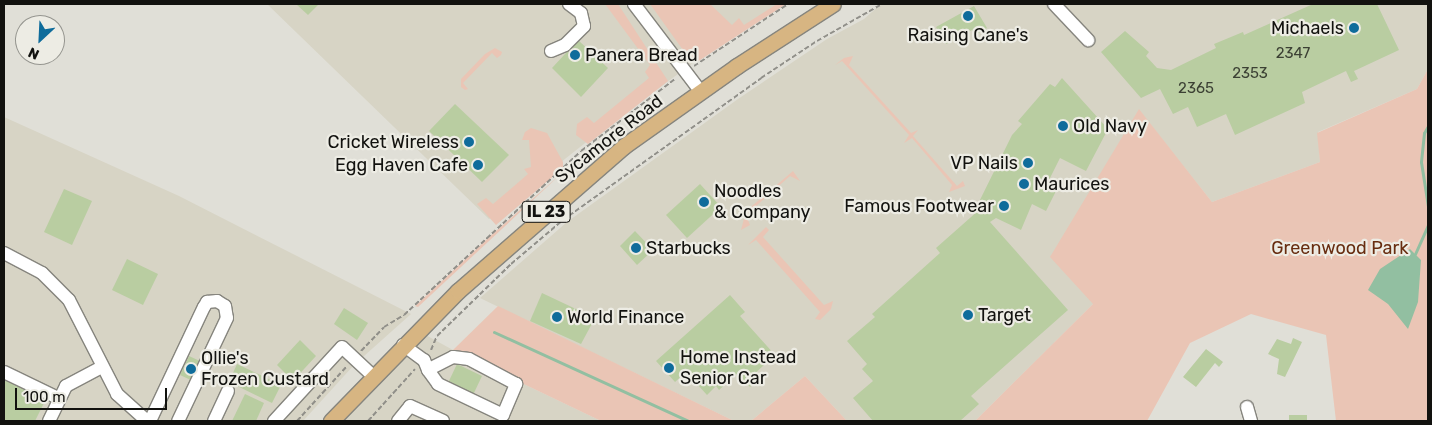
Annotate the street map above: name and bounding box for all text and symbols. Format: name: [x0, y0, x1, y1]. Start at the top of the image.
marker: Raising Cane's: [962, 10, 974, 22]
north arrow: [15, 15, 65, 65]
place label: Michaels: [1271, 17, 1344, 39]
marker: Michaels: [1348, 22, 1360, 34]
place label: Raising Cane's: [908, 24, 1028, 46]
text: N: [26, 43, 42, 63]
place label: Panera Bread: [585, 44, 698, 66]
house number: 2347: [1276, 45, 1310, 63]
marker: Panera Bread: [569, 49, 581, 61]
house number: 2353: [1232, 65, 1268, 83]
house number: 2365: [1178, 80, 1214, 98]
street label: Sycamore Road: [551, 90, 667, 188]
place label: Old Navy: [1073, 115, 1147, 137]
marker: Old Navy: [1057, 120, 1069, 132]
place label: Cricket Wireless: [327, 131, 459, 153]
marker: Cricket Wireless: [463, 136, 475, 148]
place label: VP Nails: [950, 152, 1018, 174]
place label: Egg Haven Cafe: [335, 154, 468, 176]
marker: VP Nails: [1022, 157, 1034, 169]
marker: Egg Haven Cafe: [472, 159, 484, 171]
place label: Maurices: [1034, 173, 1109, 195]
marker: Maurices: [1018, 178, 1030, 190]
place label: Noodles & Company: [714, 181, 810, 223]
place label: Famous Footwear: [844, 195, 994, 217]
marker: Noodles & Company: [698, 196, 710, 208]
road number: IL 23: [521, 198, 571, 226]
marker: Famous Footwear: [998, 200, 1010, 212]
place label: Starbucks: [646, 237, 731, 259]
park label: Greenwood Park: [1271, 237, 1409, 259]
marker: Starbucks: [630, 242, 642, 254]
place label: Target: [978, 304, 1031, 326]
place label: World Finance: [567, 306, 684, 328]
marker: Target: [962, 309, 974, 321]
marker: World Finance: [551, 311, 563, 323]
place label: Home Instead Senior Car: [680, 347, 796, 389]
place label: Ollie's Frozen Custard: [201, 348, 329, 390]
marker: Home Instead Senior Car: [662, 361, 676, 375]
marker: Ollie's Frozen Custard: [185, 363, 197, 375]
scale bar: [18, 378, 170, 410]
text: 100 m: [23, 388, 65, 406]

